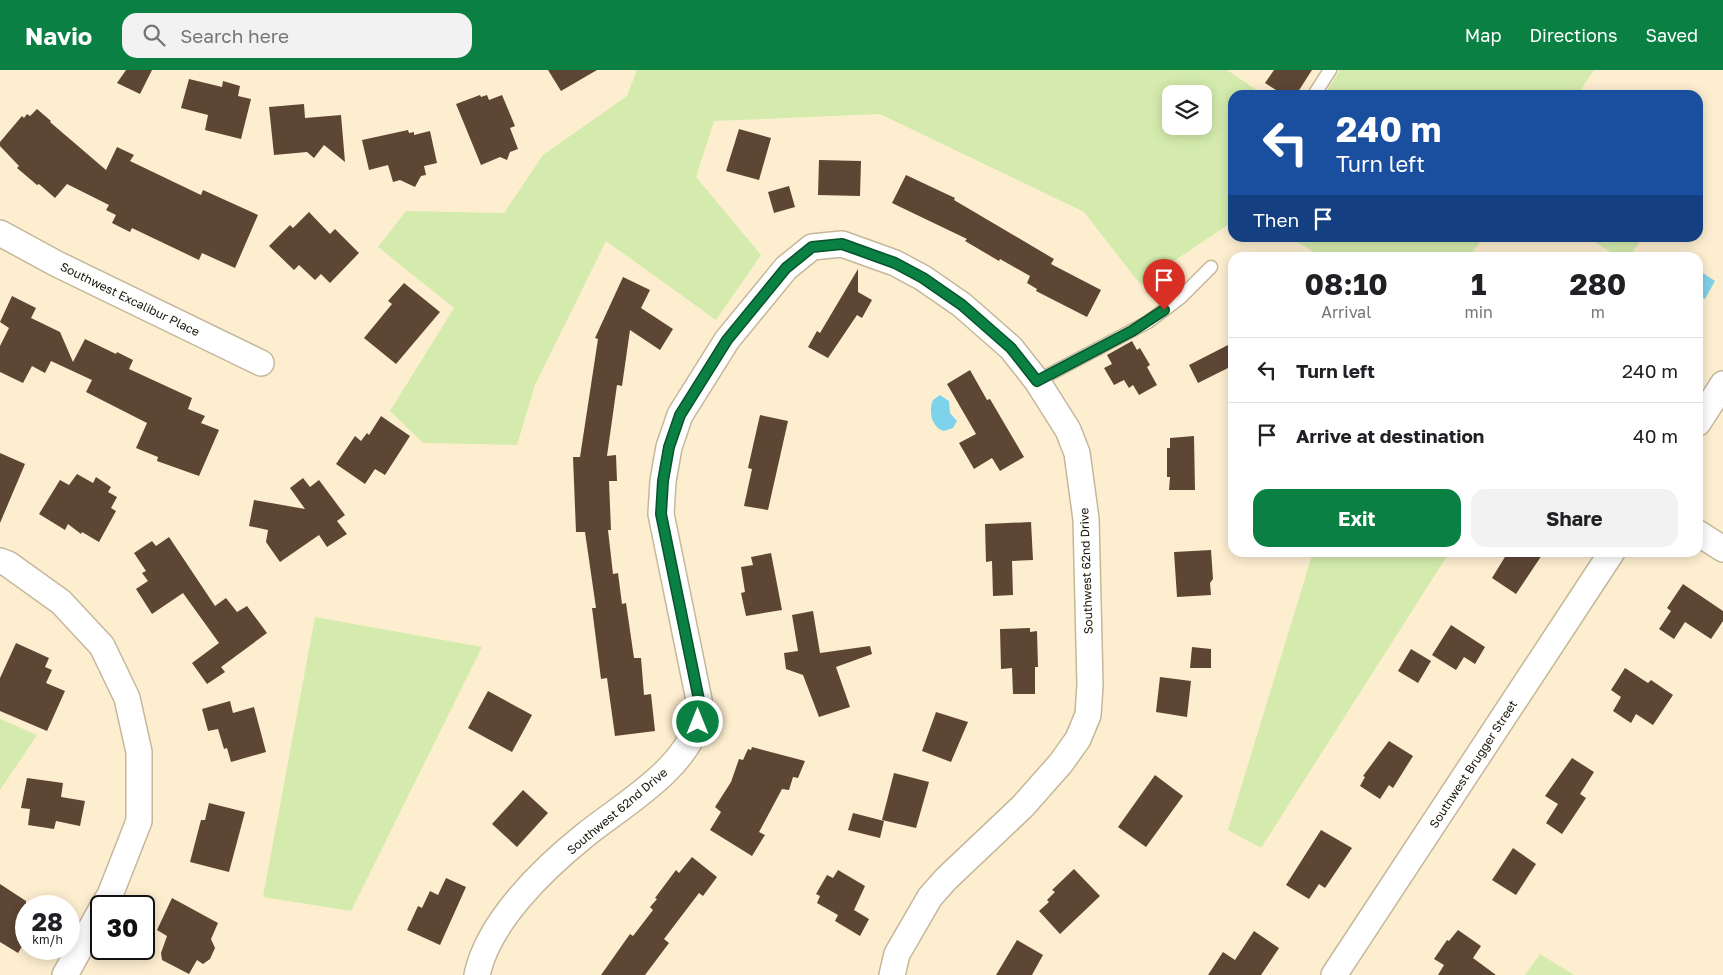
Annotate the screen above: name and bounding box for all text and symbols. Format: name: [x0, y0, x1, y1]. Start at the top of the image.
search box: [122, 13, 472, 58]
text: Navio: [25, 21, 92, 50]
icon: search: [140, 21, 168, 49]
text: Search here: [180, 24, 289, 47]
text: Map: [1465, 24, 1501, 46]
text: Directions: [1529, 24, 1617, 46]
text: Saved: [1645, 24, 1698, 46]
map controls: [1162, 85, 1212, 135]
button: layers: [1162, 85, 1212, 135]
text: 240 m: [1336, 108, 1441, 150]
icon: left: [1253, 110, 1318, 175]
text: Turn left: [1336, 150, 1425, 177]
icon: arrive: [1309, 205, 1337, 233]
text: Then: [1253, 208, 1299, 231]
street label: Southwest Excalibur Place: [58, 259, 202, 339]
pin: [1143, 259, 1185, 310]
icon: arrive: [1150, 266, 1178, 294]
text: 08:10: [1305, 266, 1388, 302]
text: 1: [1471, 266, 1486, 302]
text: 280: [1569, 266, 1626, 302]
text: Arrival: [1321, 302, 1371, 322]
text: min: [1464, 302, 1493, 322]
text: m: [1591, 302, 1605, 322]
icon: left: [1253, 356, 1281, 384]
text: Turn left: [1296, 359, 1375, 382]
text: 240 m: [1622, 359, 1678, 382]
icon: arrive: [1253, 421, 1281, 449]
text: Arrive at destination: [1296, 424, 1484, 447]
text: 40 m: [1633, 424, 1678, 447]
button: Exit: [1253, 489, 1461, 547]
button: Share: [1471, 489, 1678, 547]
street label: Southwest 62nd Drive: [1076, 507, 1096, 635]
position arrow: [671, 695, 723, 747]
street label: Southwest Brugger Street: [1426, 697, 1520, 831]
street label: Southwest 62nd Drive: [564, 765, 670, 857]
speed limit sign: 30: [90, 895, 155, 960]
text: 28: [32, 906, 63, 937]
text: km/h: [32, 932, 63, 947]

